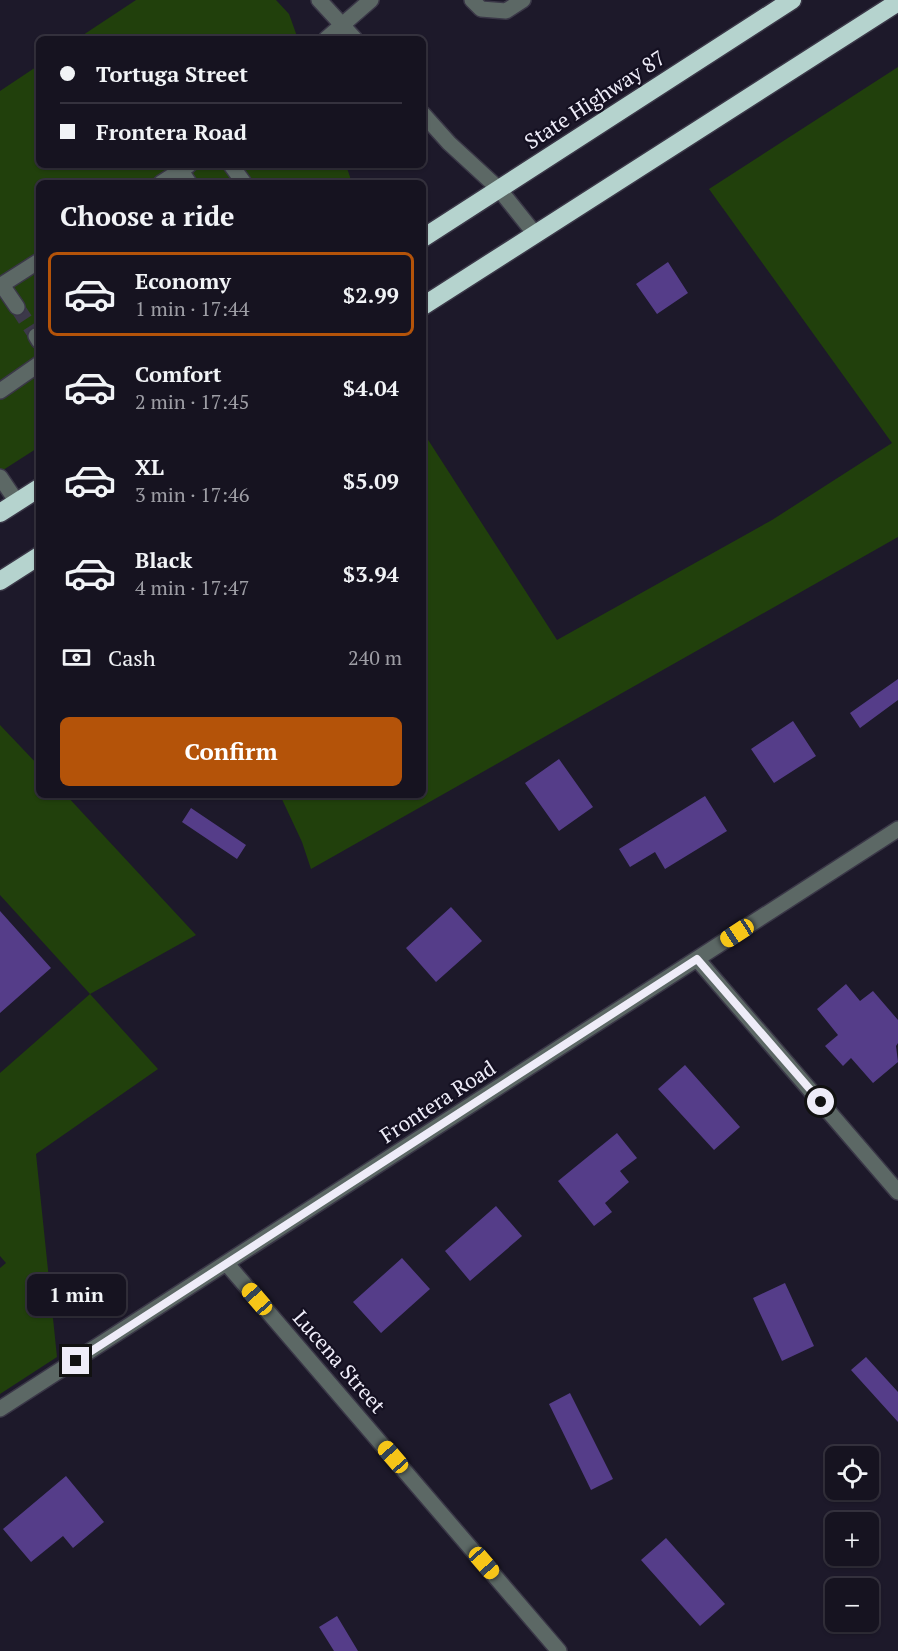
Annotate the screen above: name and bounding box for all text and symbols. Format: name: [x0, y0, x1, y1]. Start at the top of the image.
street label: State Highway 87: [519, 43, 670, 155]
text: Tortuga Street: [96, 59, 248, 88]
text: Frontera Road: [96, 117, 247, 146]
text: Choose a ride: [60, 198, 235, 234]
text: Economy: [135, 266, 231, 295]
icon: car: [63, 267, 117, 321]
text: $2.99: [343, 280, 399, 309]
text: 1 min · 17:44: [135, 295, 249, 322]
text: Comfort: [135, 359, 221, 388]
icon: car: [63, 360, 117, 414]
text: $4.04: [343, 373, 399, 402]
text: 2 min · 17:45: [135, 388, 249, 415]
text: XL: [135, 452, 164, 481]
icon: car: [63, 453, 117, 507]
text: $5.09: [343, 466, 399, 495]
text: 3 min · 17:46: [135, 481, 249, 508]
text: Black: [135, 545, 192, 574]
icon: car: [63, 546, 117, 600]
text: $3.94: [343, 559, 399, 588]
text: 4 min · 17:47: [135, 574, 249, 601]
icon: cash: [60, 641, 93, 674]
text: Cash: [108, 643, 156, 672]
text: 240 m: [348, 644, 402, 671]
button: Confirm: [60, 717, 402, 786]
car: [717, 916, 757, 950]
street label: Frontera Road: [374, 1053, 501, 1149]
route start: [807, 1088, 834, 1115]
callout: 1 min: [26, 1274, 125, 1316]
car: [238, 1280, 276, 1318]
text: 1 min: [49, 1281, 104, 1308]
street label: Lucena Street: [287, 1304, 392, 1419]
route end: [62, 1347, 89, 1374]
car: [374, 1438, 412, 1476]
map controls: [825, 1446, 879, 1632]
button: locate: [825, 1446, 879, 1500]
button: +: [825, 1512, 879, 1566]
car: [465, 1544, 503, 1582]
button: −: [825, 1578, 879, 1632]

